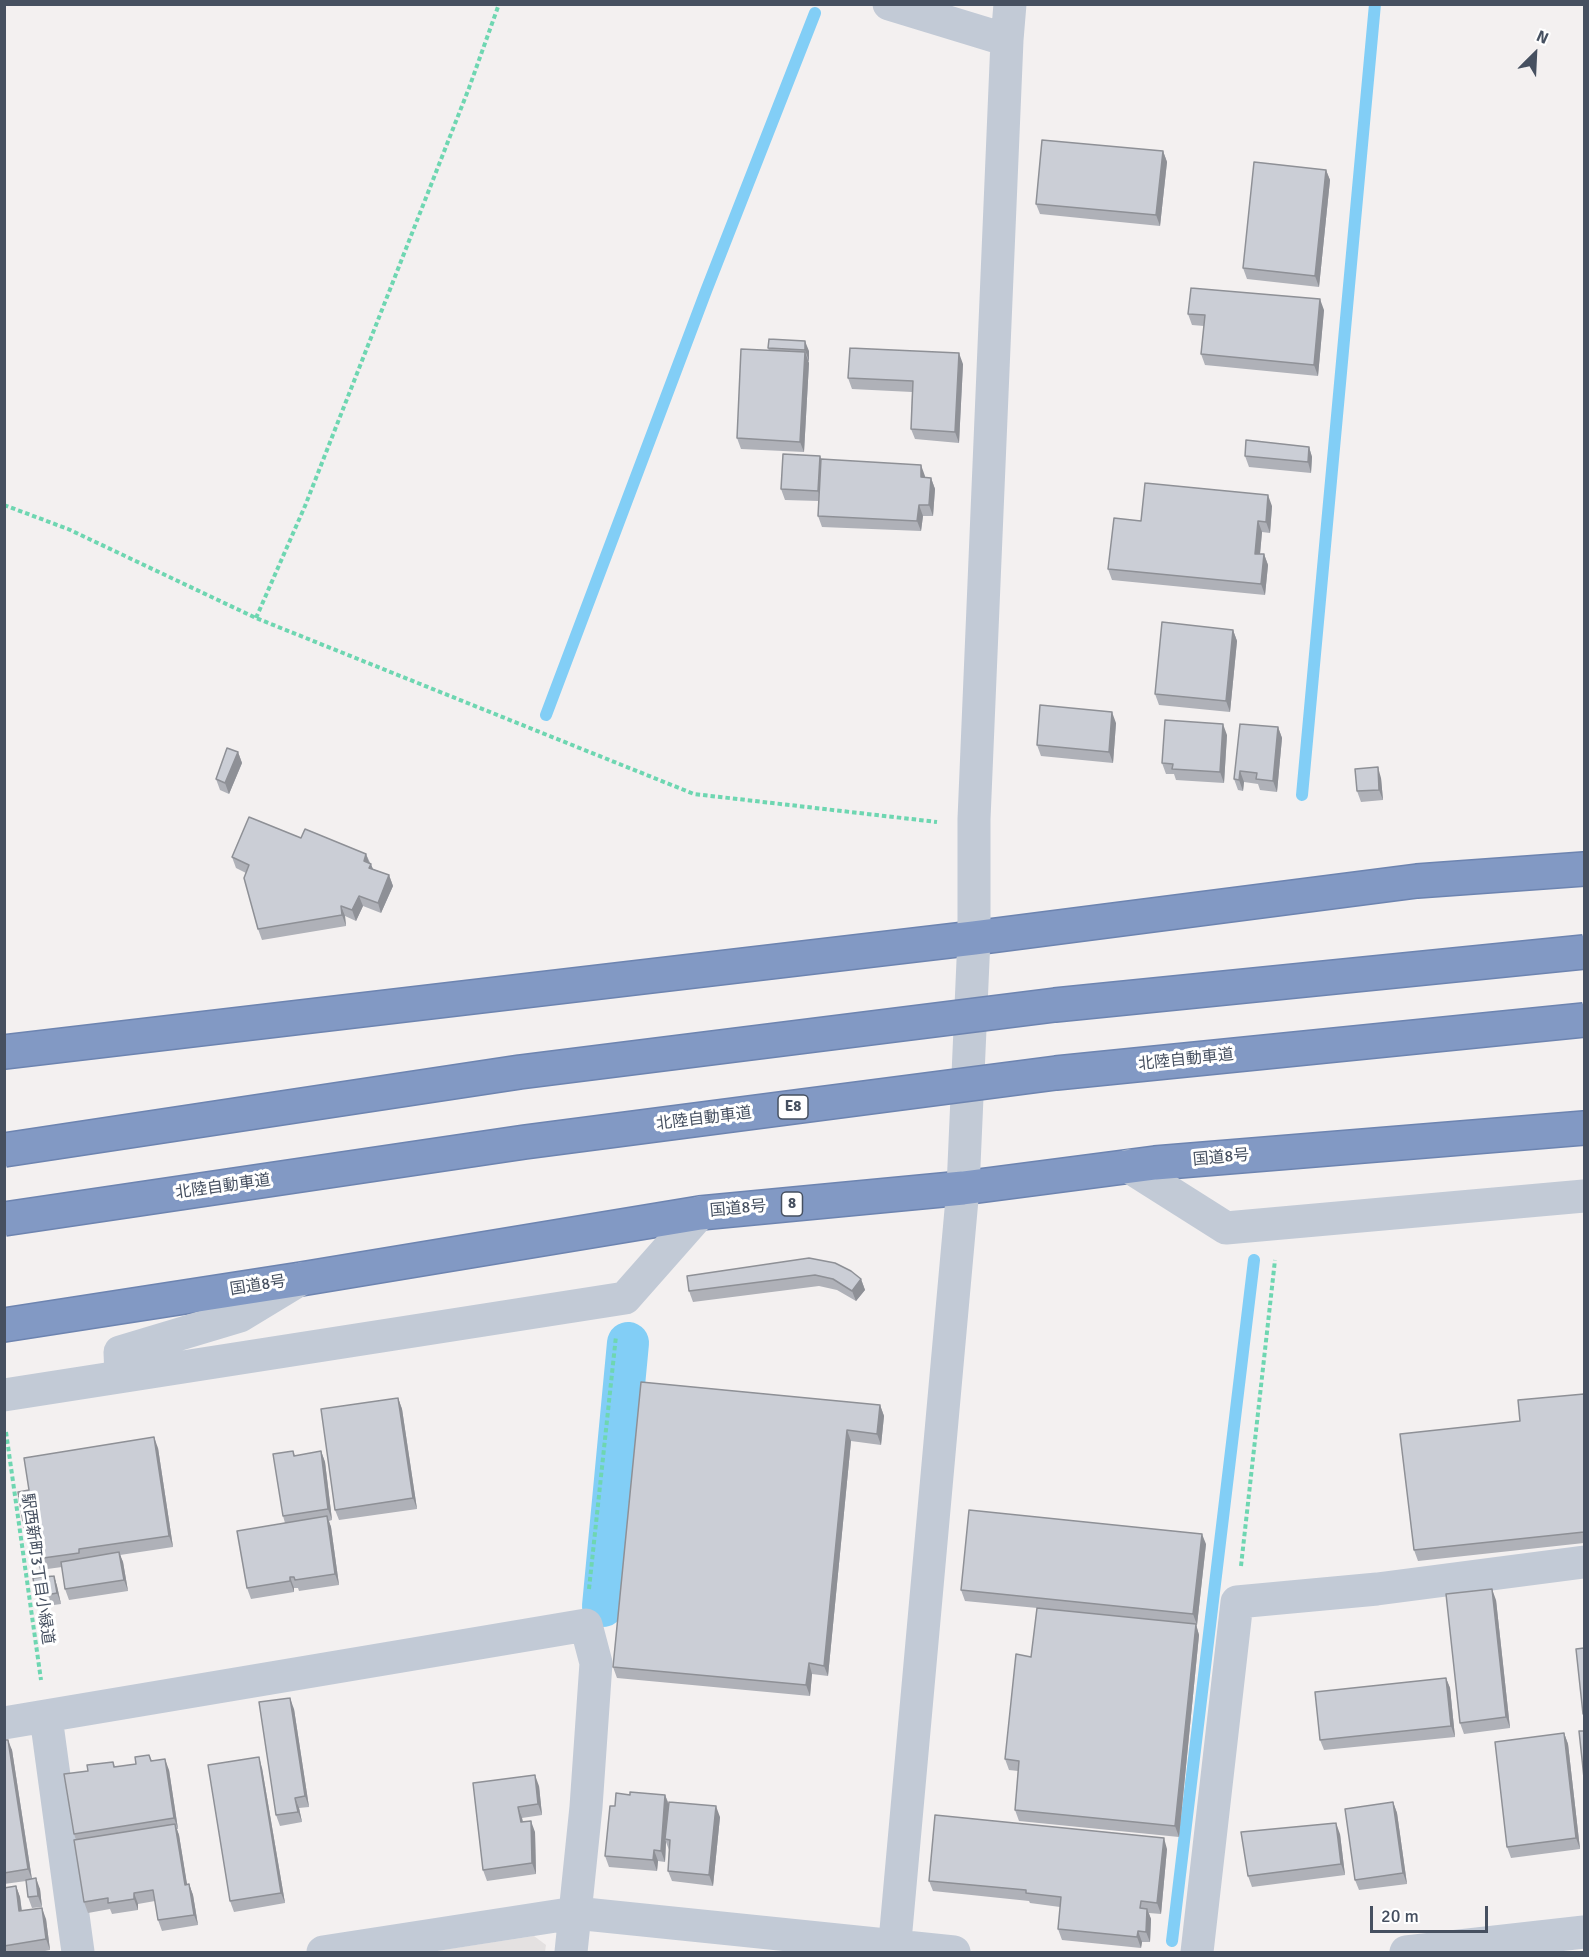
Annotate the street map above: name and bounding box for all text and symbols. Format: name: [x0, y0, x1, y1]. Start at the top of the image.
north arrow: [1505, 24, 1565, 84]
text: N: [1533, 26, 1551, 49]
street label: 北陸自動車道: [1137, 1045, 1235, 1075]
road number: E8: [778, 1095, 808, 1119]
street label: 北陸自動車道: [655, 1104, 753, 1134]
street label: 国道8号: [1192, 1146, 1250, 1170]
street label: 北陸自動車道: [174, 1171, 272, 1203]
road number: 8: [782, 1192, 802, 1216]
street label: 国道8号: [709, 1197, 767, 1221]
street label: 国道8号: [229, 1272, 287, 1300]
street label: 駅西新町3丁目小緑道: [17, 1492, 57, 1646]
scale bar: [1373, 1894, 1492, 1932]
text: 20 m: [1381, 1905, 1419, 1927]

